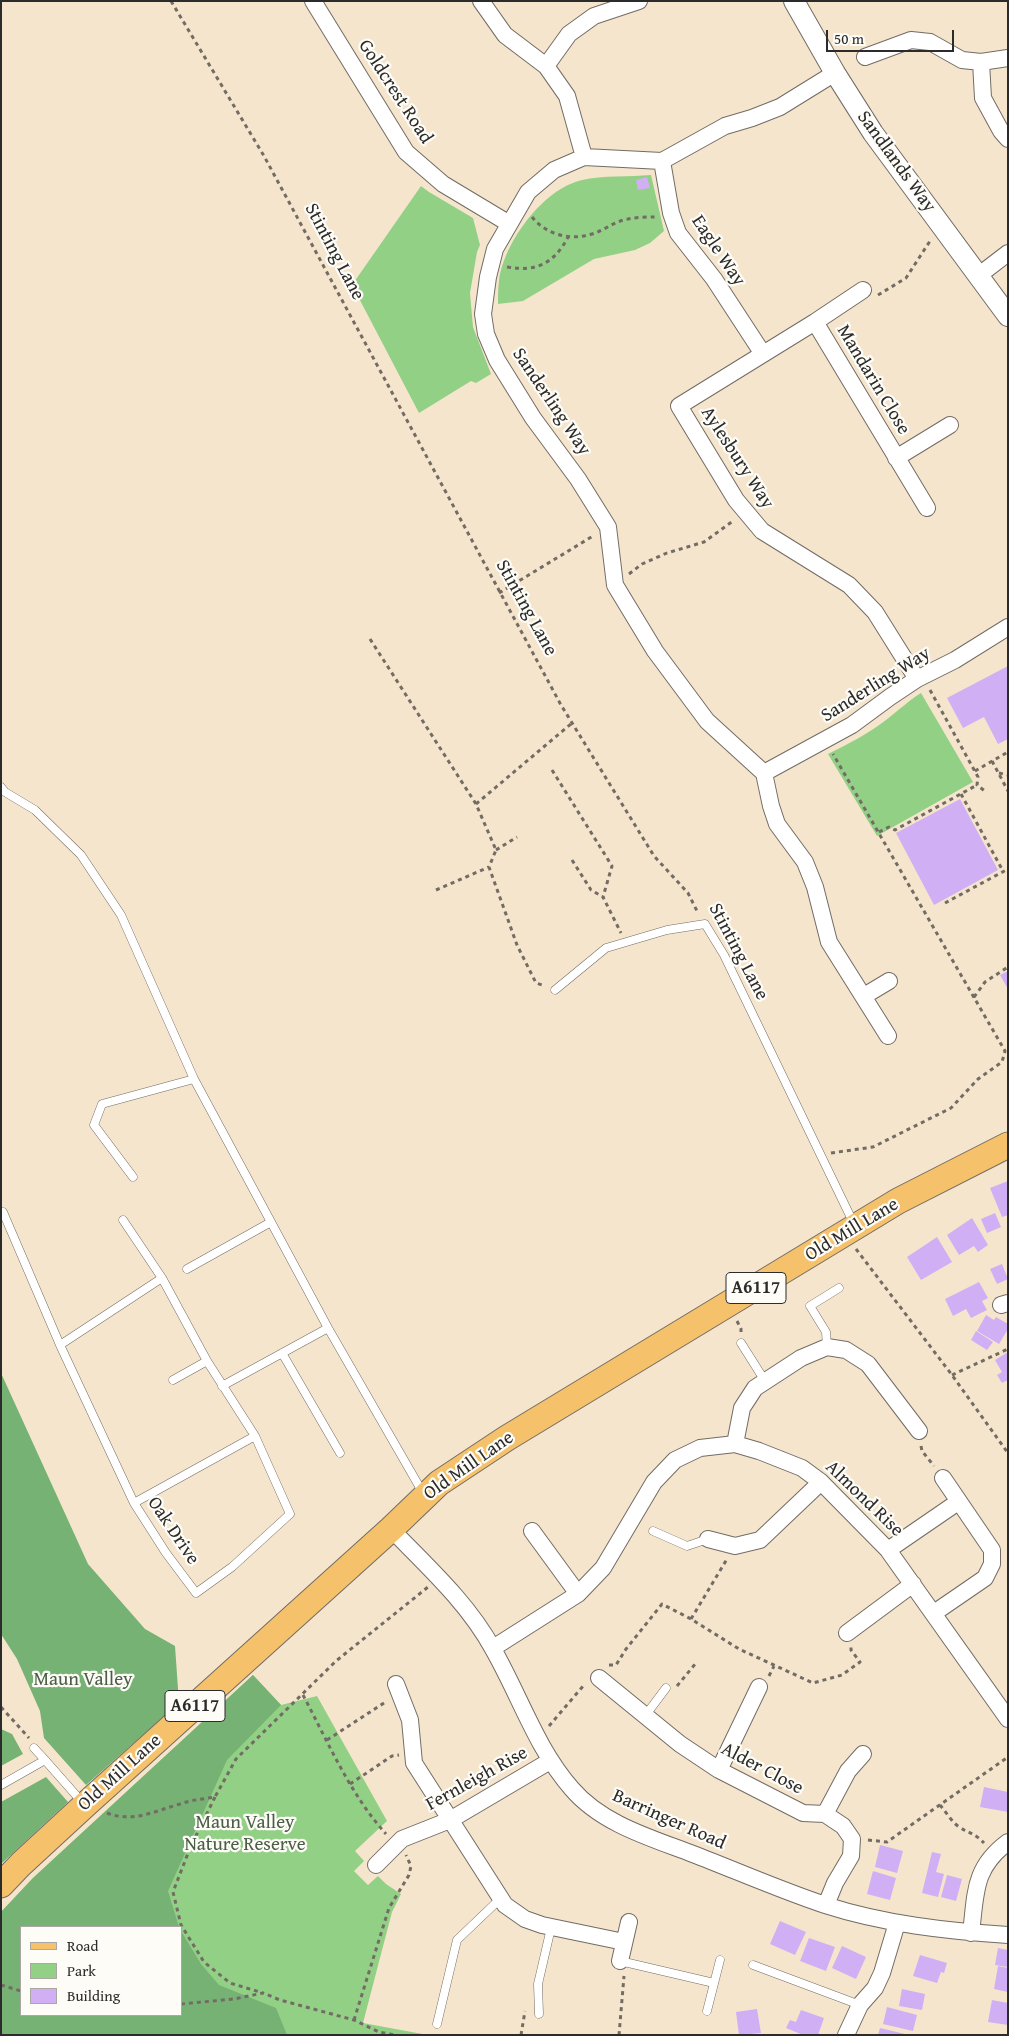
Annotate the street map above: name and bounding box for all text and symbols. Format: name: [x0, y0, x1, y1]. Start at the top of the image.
scale bar: [829, 20, 956, 52]
text: 50 m: [834, 28, 864, 49]
street label: Goldcrest Road: [353, 36, 437, 148]
street label: Sandlands Way: [852, 107, 940, 217]
street label: Stinting Lane: [299, 200, 369, 304]
street label: Eagle Way: [686, 211, 750, 291]
street label: Mandarin Close: [831, 321, 915, 439]
street label: Sanderling Way: [507, 344, 595, 460]
street label: Aylesbury Way: [695, 403, 779, 513]
street label: Stinting Lane: [490, 556, 562, 660]
street label: Sanderling Way: [817, 642, 935, 728]
street label: Stinting Lane: [703, 900, 773, 1004]
street label: Old Mill Lane: [801, 1193, 903, 1267]
road number: A6117: [726, 1273, 786, 1304]
street label: Old Mill Lane: [420, 1427, 518, 1505]
street label: Almond Rise: [820, 1456, 908, 1542]
street label: Oak Drive: [142, 1493, 204, 1569]
park label: Maun Valley: [33, 1669, 133, 1691]
road number: A6117: [165, 1690, 225, 1722]
street label: Old Mill Lane: [73, 1729, 167, 1817]
street label: Alder Close: [717, 1738, 807, 1800]
street label: Fernleigh Rise: [422, 1742, 532, 1816]
street label: Barringer Road: [609, 1785, 729, 1855]
park label: Maun Valley Nature Reserve: [184, 1812, 306, 1856]
legend: [20, 1926, 182, 2016]
text: Road: [67, 1935, 98, 1956]
text: Park: [67, 1960, 96, 1981]
text: Building: [67, 1985, 120, 2006]

